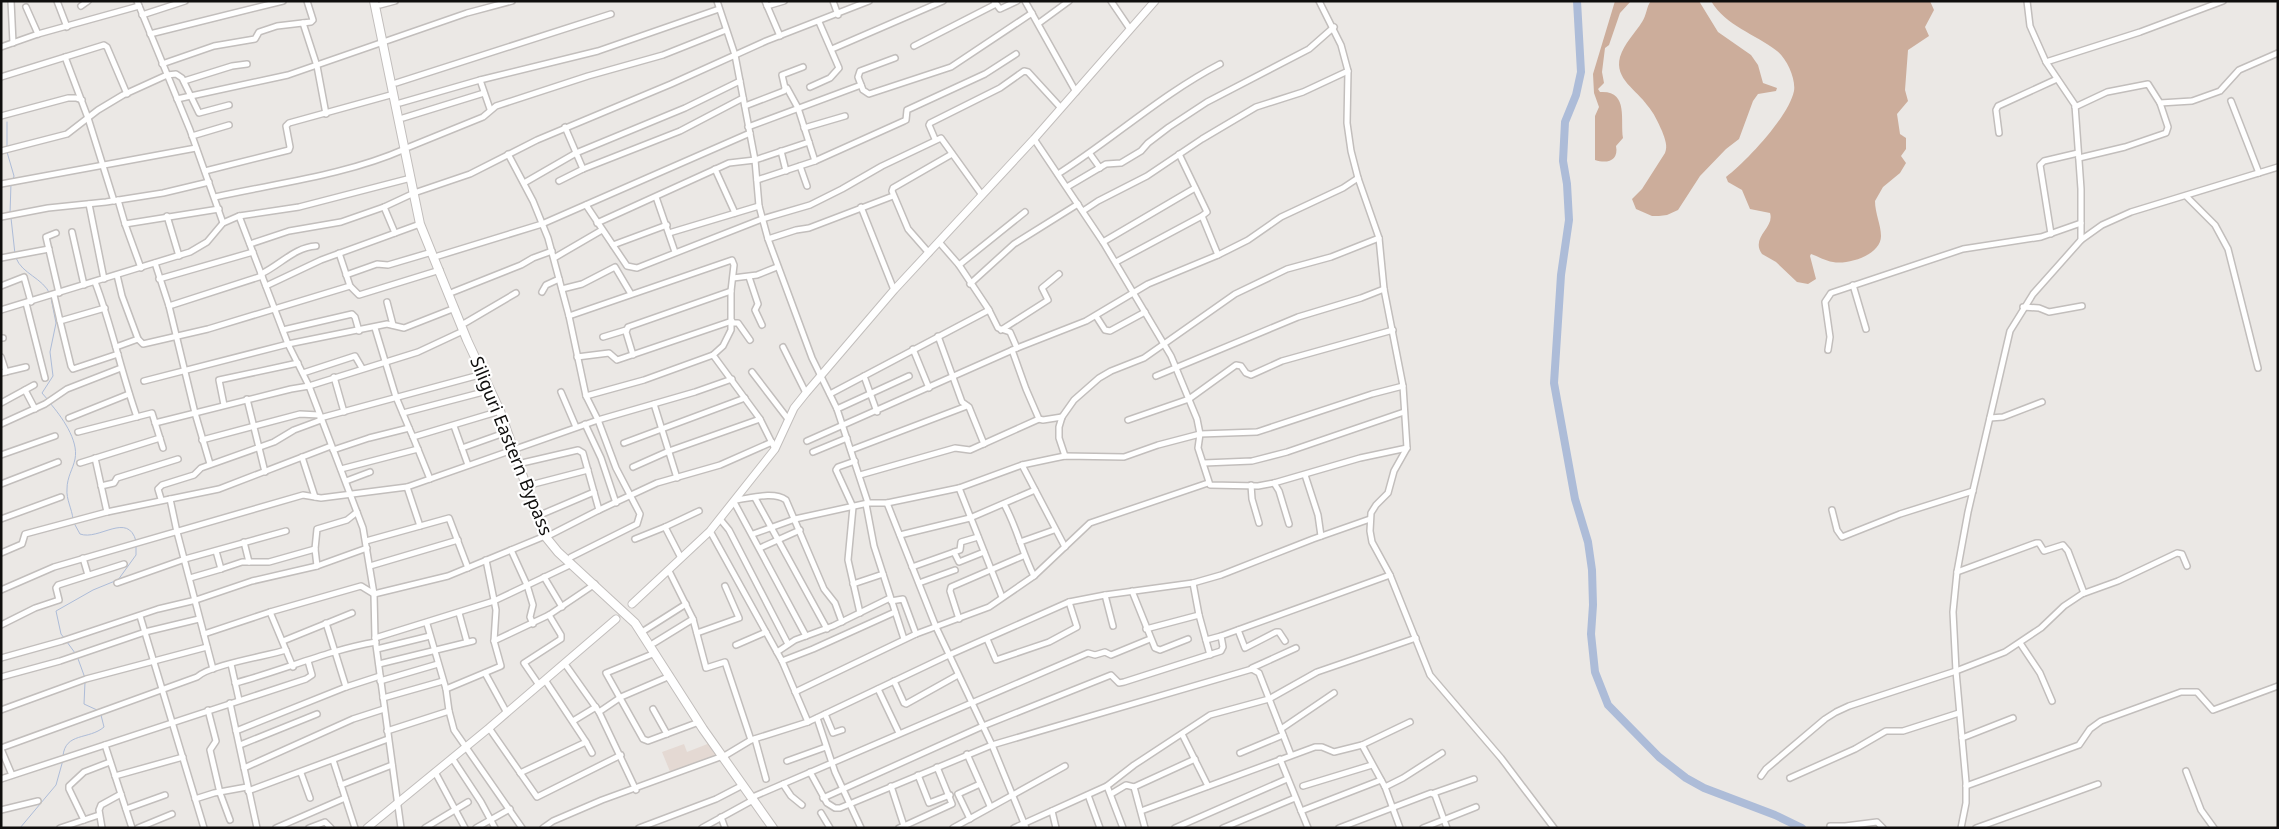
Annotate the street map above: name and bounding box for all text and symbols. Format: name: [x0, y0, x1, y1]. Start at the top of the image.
street label: Siliguri Eastern Bypass: [465, 353, 559, 539]

